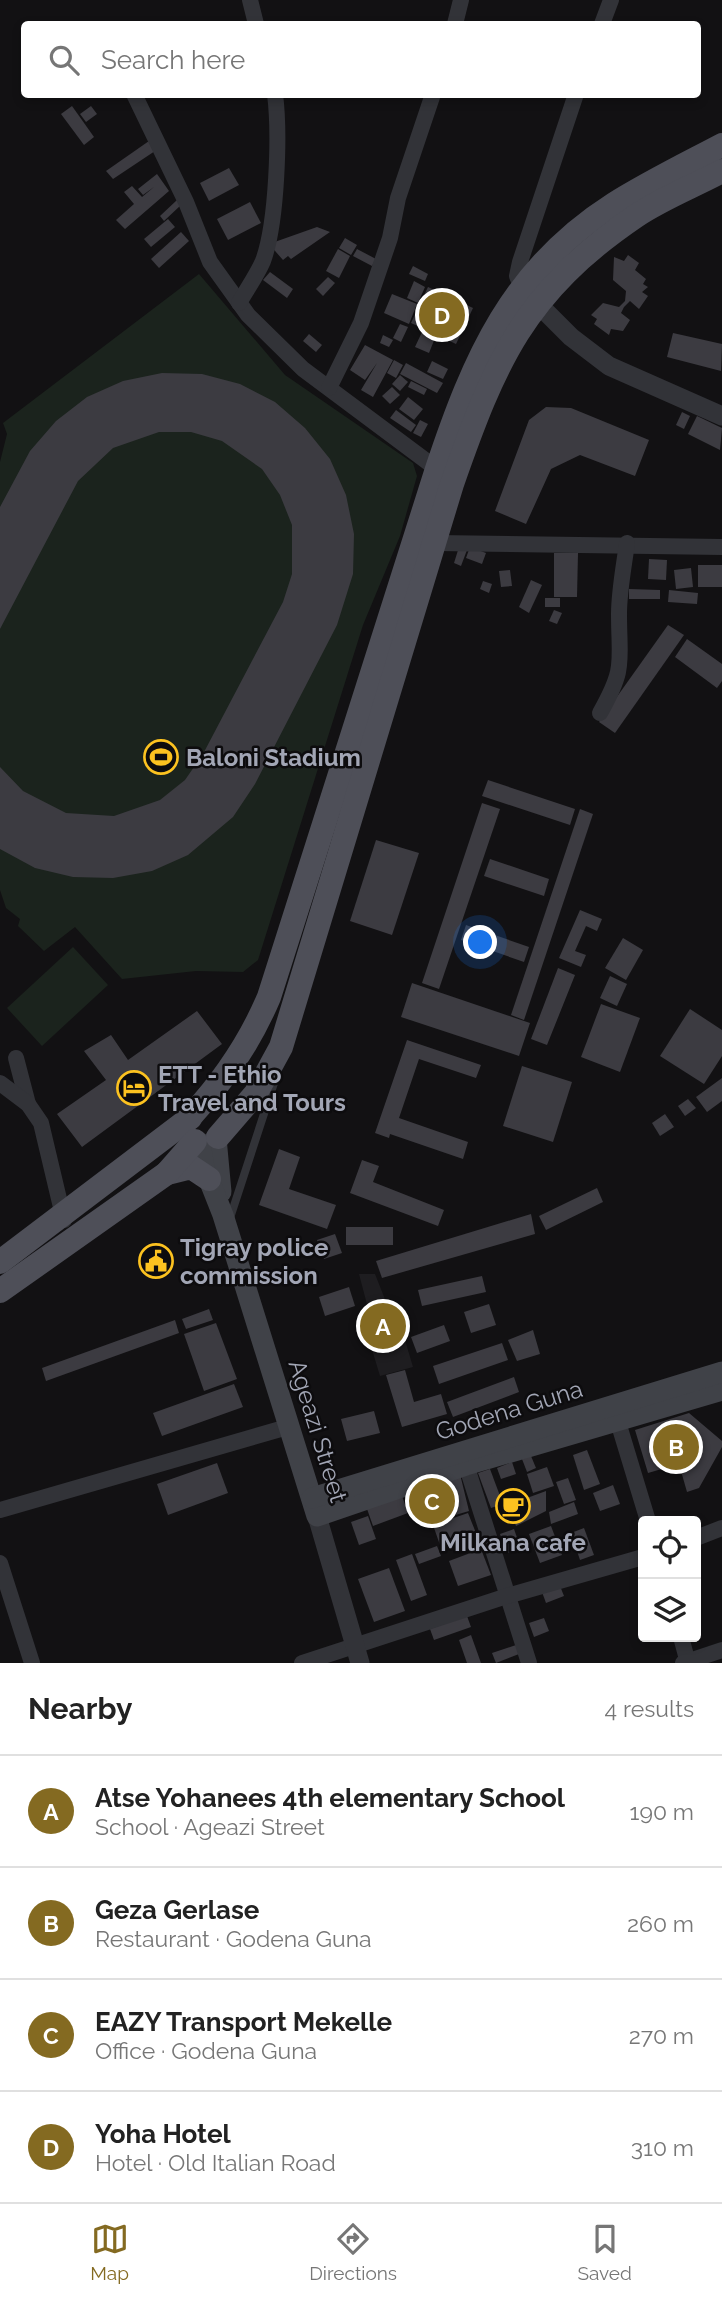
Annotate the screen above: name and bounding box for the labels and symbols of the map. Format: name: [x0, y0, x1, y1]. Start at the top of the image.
pin: D: [419, 289, 465, 341]
sports icon: Baloni Stadium: [142, 738, 180, 776]
place label: Baloni Stadium: [186, 743, 361, 772]
your location: [463, 925, 497, 959]
place label: ETT - Ethio Travel and Tours: [158, 1060, 346, 1117]
hotel icon: ETT - Ethio Travel and Tours: [115, 1069, 153, 1107]
place label: Tigray police commission: [180, 1233, 328, 1290]
public building icon: Tigray police commission: [137, 1242, 175, 1280]
pin: A: [360, 1300, 406, 1352]
street label: Ageazi Street: [283, 1356, 353, 1506]
street label: Godena Guna: [432, 1374, 586, 1446]
pin: B: [653, 1421, 699, 1473]
pin: C: [409, 1475, 455, 1527]
cafe icon: Milkana cafe: [494, 1487, 532, 1525]
place label: Milkana cafe: [440, 1528, 586, 1557]

